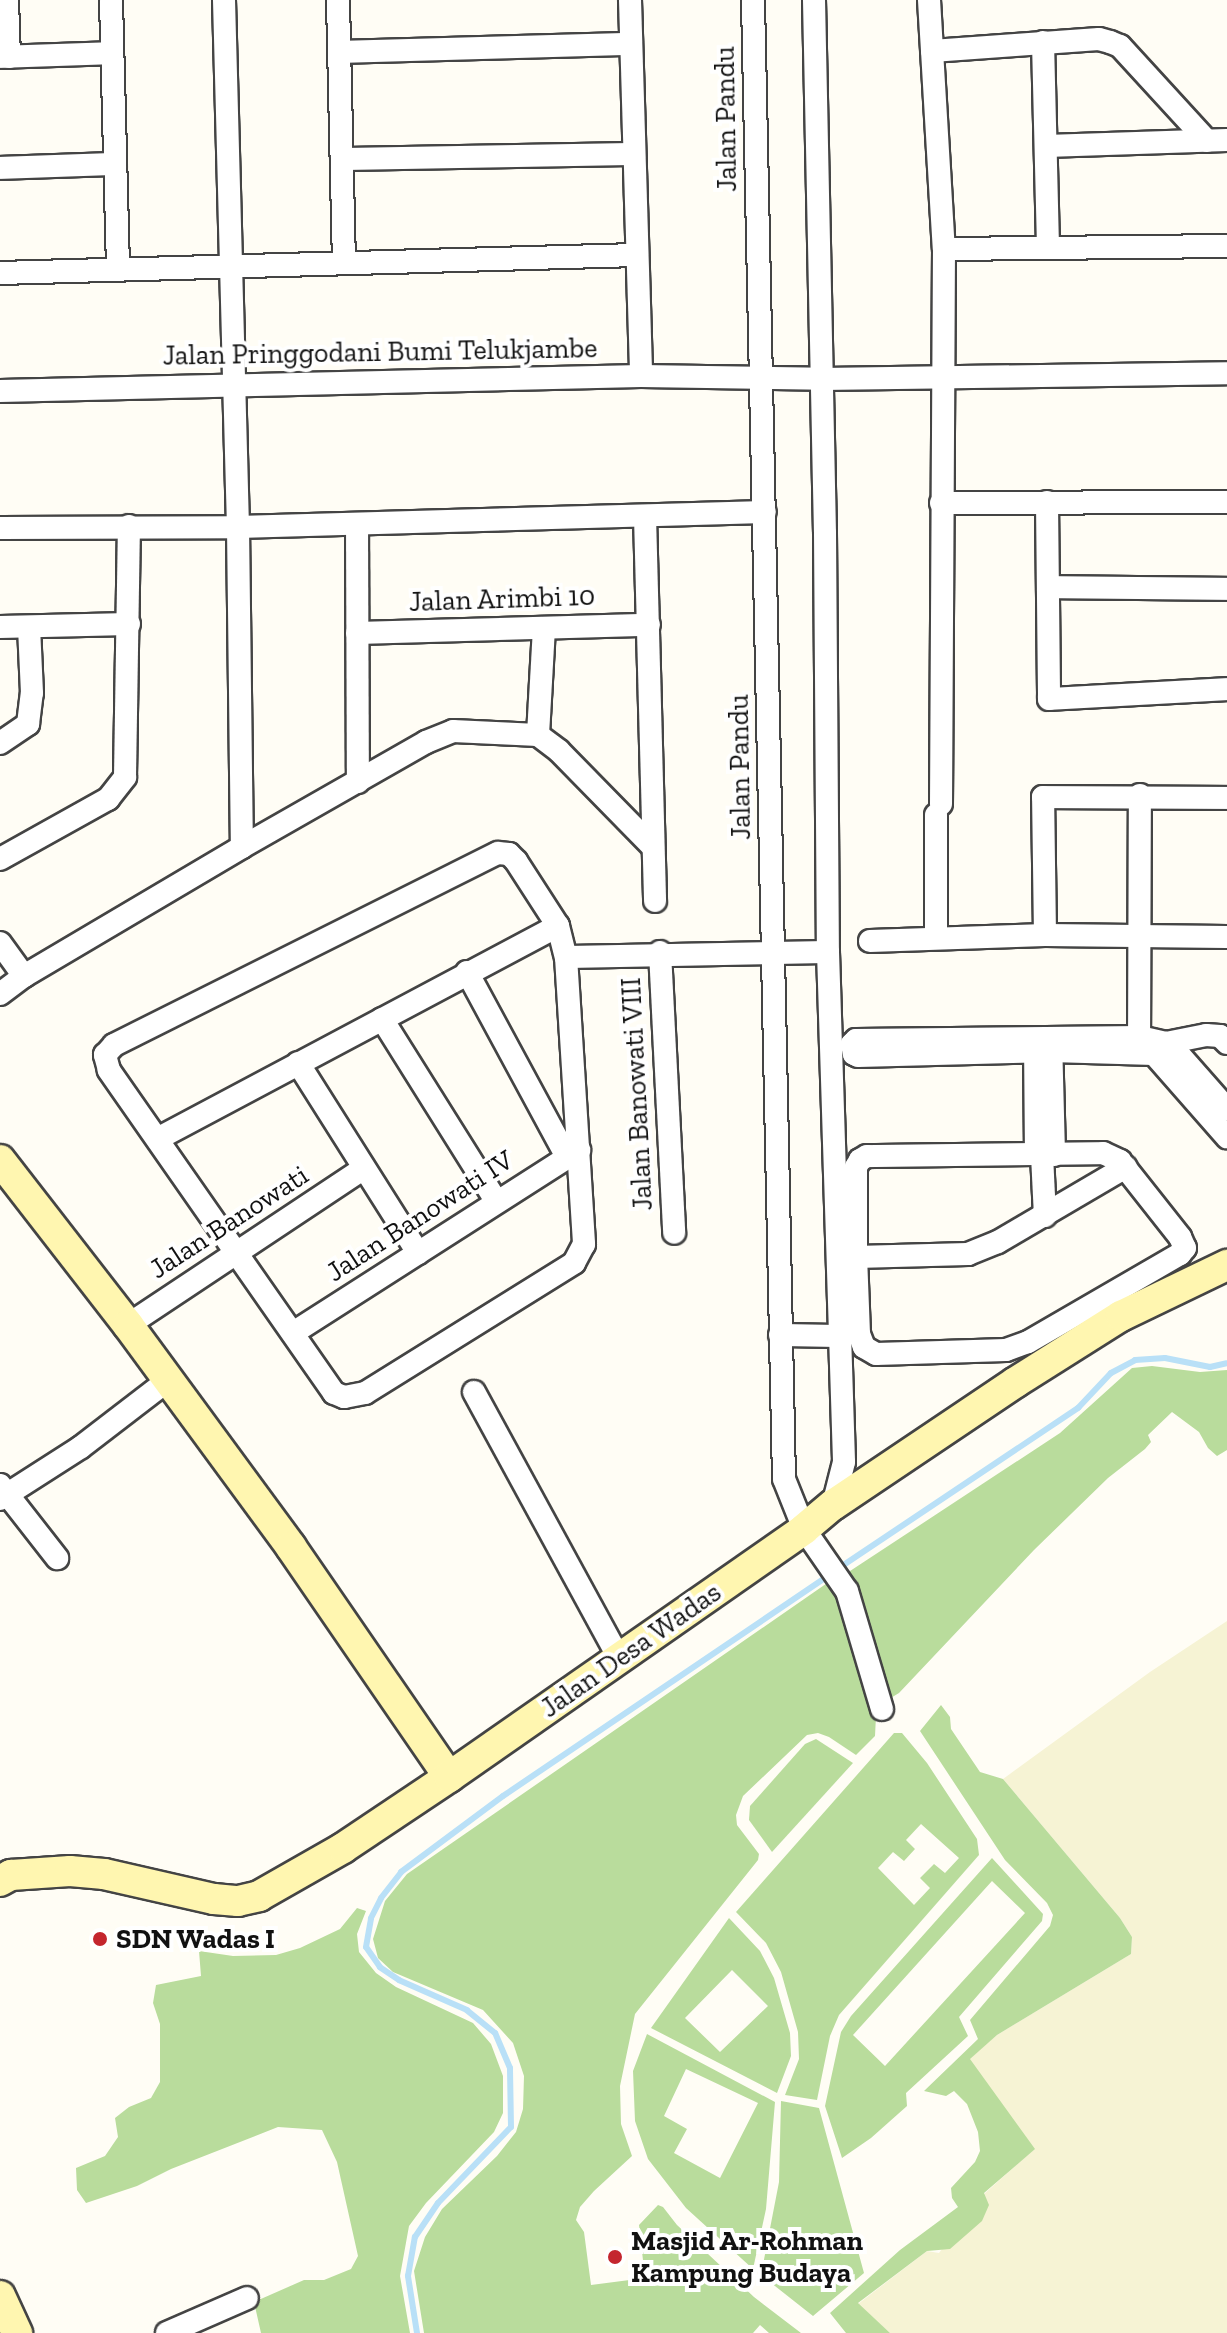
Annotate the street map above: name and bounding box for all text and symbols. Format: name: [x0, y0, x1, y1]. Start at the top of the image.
street label: Jalan Pandu: [708, 46, 744, 192]
street label: Jalan Pringgodani Bumi Telukjambe: [162, 331, 598, 373]
street label: Jalan Arimbi 10: [408, 579, 596, 619]
street label: Jalan Pandu: [722, 694, 758, 840]
street label: Jalan Banowati VIII: [614, 976, 660, 1212]
street label: Jalan Banowati IV: [320, 1143, 520, 1289]
street label: Jalan Banowati: [143, 1158, 315, 1286]
street label: Jalan Desa Wadas: [534, 1575, 728, 1725]
place label: SDN Wadas I: [116, 1922, 276, 1956]
marker: SDN Wadas I: [91, 1930, 109, 1948]
place label: Masjid Ar-Rohman Kampung Budaya: [631, 2224, 864, 2290]
marker: Masjid Ar-Rohman Kampung Budaya: [606, 2248, 624, 2266]

